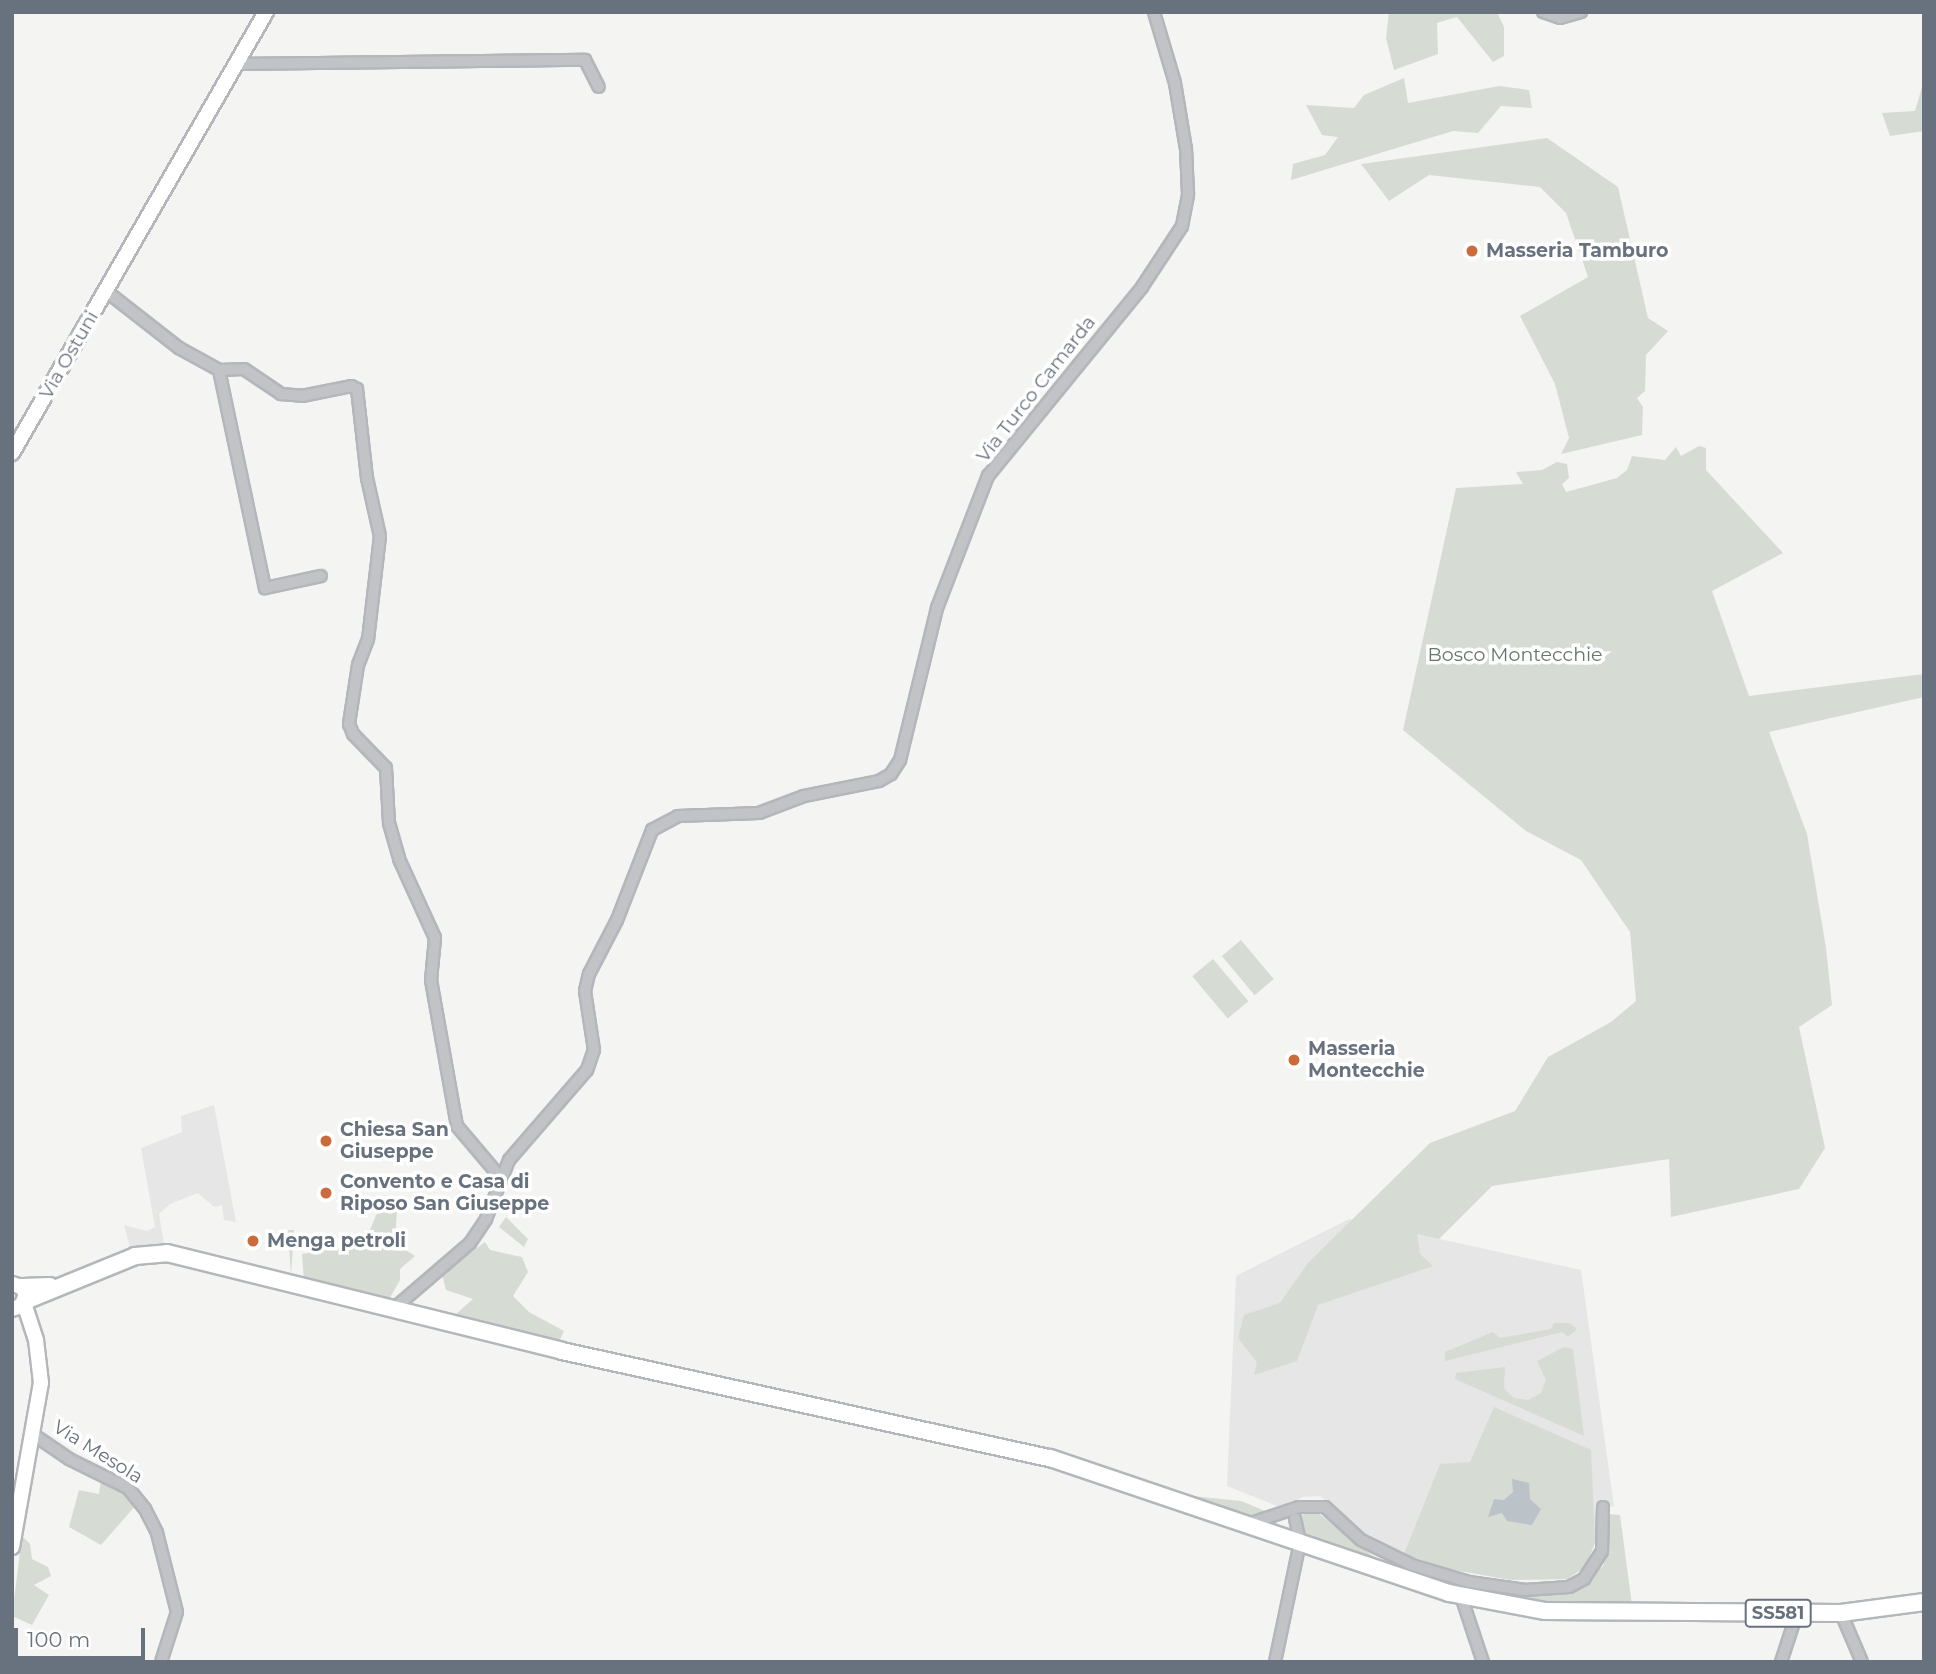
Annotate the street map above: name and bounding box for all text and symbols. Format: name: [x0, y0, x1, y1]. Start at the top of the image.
place label: Masseria Tamburo: [1486, 240, 1668, 262]
marker: Masseria Tamburo: [1464, 243, 1480, 259]
street label: Via Ostuni: [35, 307, 103, 403]
street label: Via Turco Camarda: [972, 311, 1100, 467]
park label: Bosco Montecchie: [1427, 644, 1603, 666]
place label: Masseria Montecchie: [1308, 1038, 1425, 1082]
marker: Masseria Montecchie: [1286, 1052, 1302, 1068]
place label: Chiesa San Giuseppe: [340, 1119, 449, 1163]
marker: Chiesa San Giuseppe: [318, 1133, 334, 1149]
place label: Convento e Casa di Riposo San Giuseppe: [340, 1171, 549, 1215]
marker: Convento e Casa di Riposo San Giuseppe: [318, 1185, 334, 1201]
place label: Menga petroli: [267, 1230, 406, 1252]
marker: Menga petroli: [245, 1233, 261, 1249]
street label: Via Mesola: [49, 1415, 147, 1489]
road number: SS581: [1743, 1598, 1813, 1628]
scale bar: [18, 1614, 149, 1658]
text: 100 m: [27, 1627, 90, 1652]

